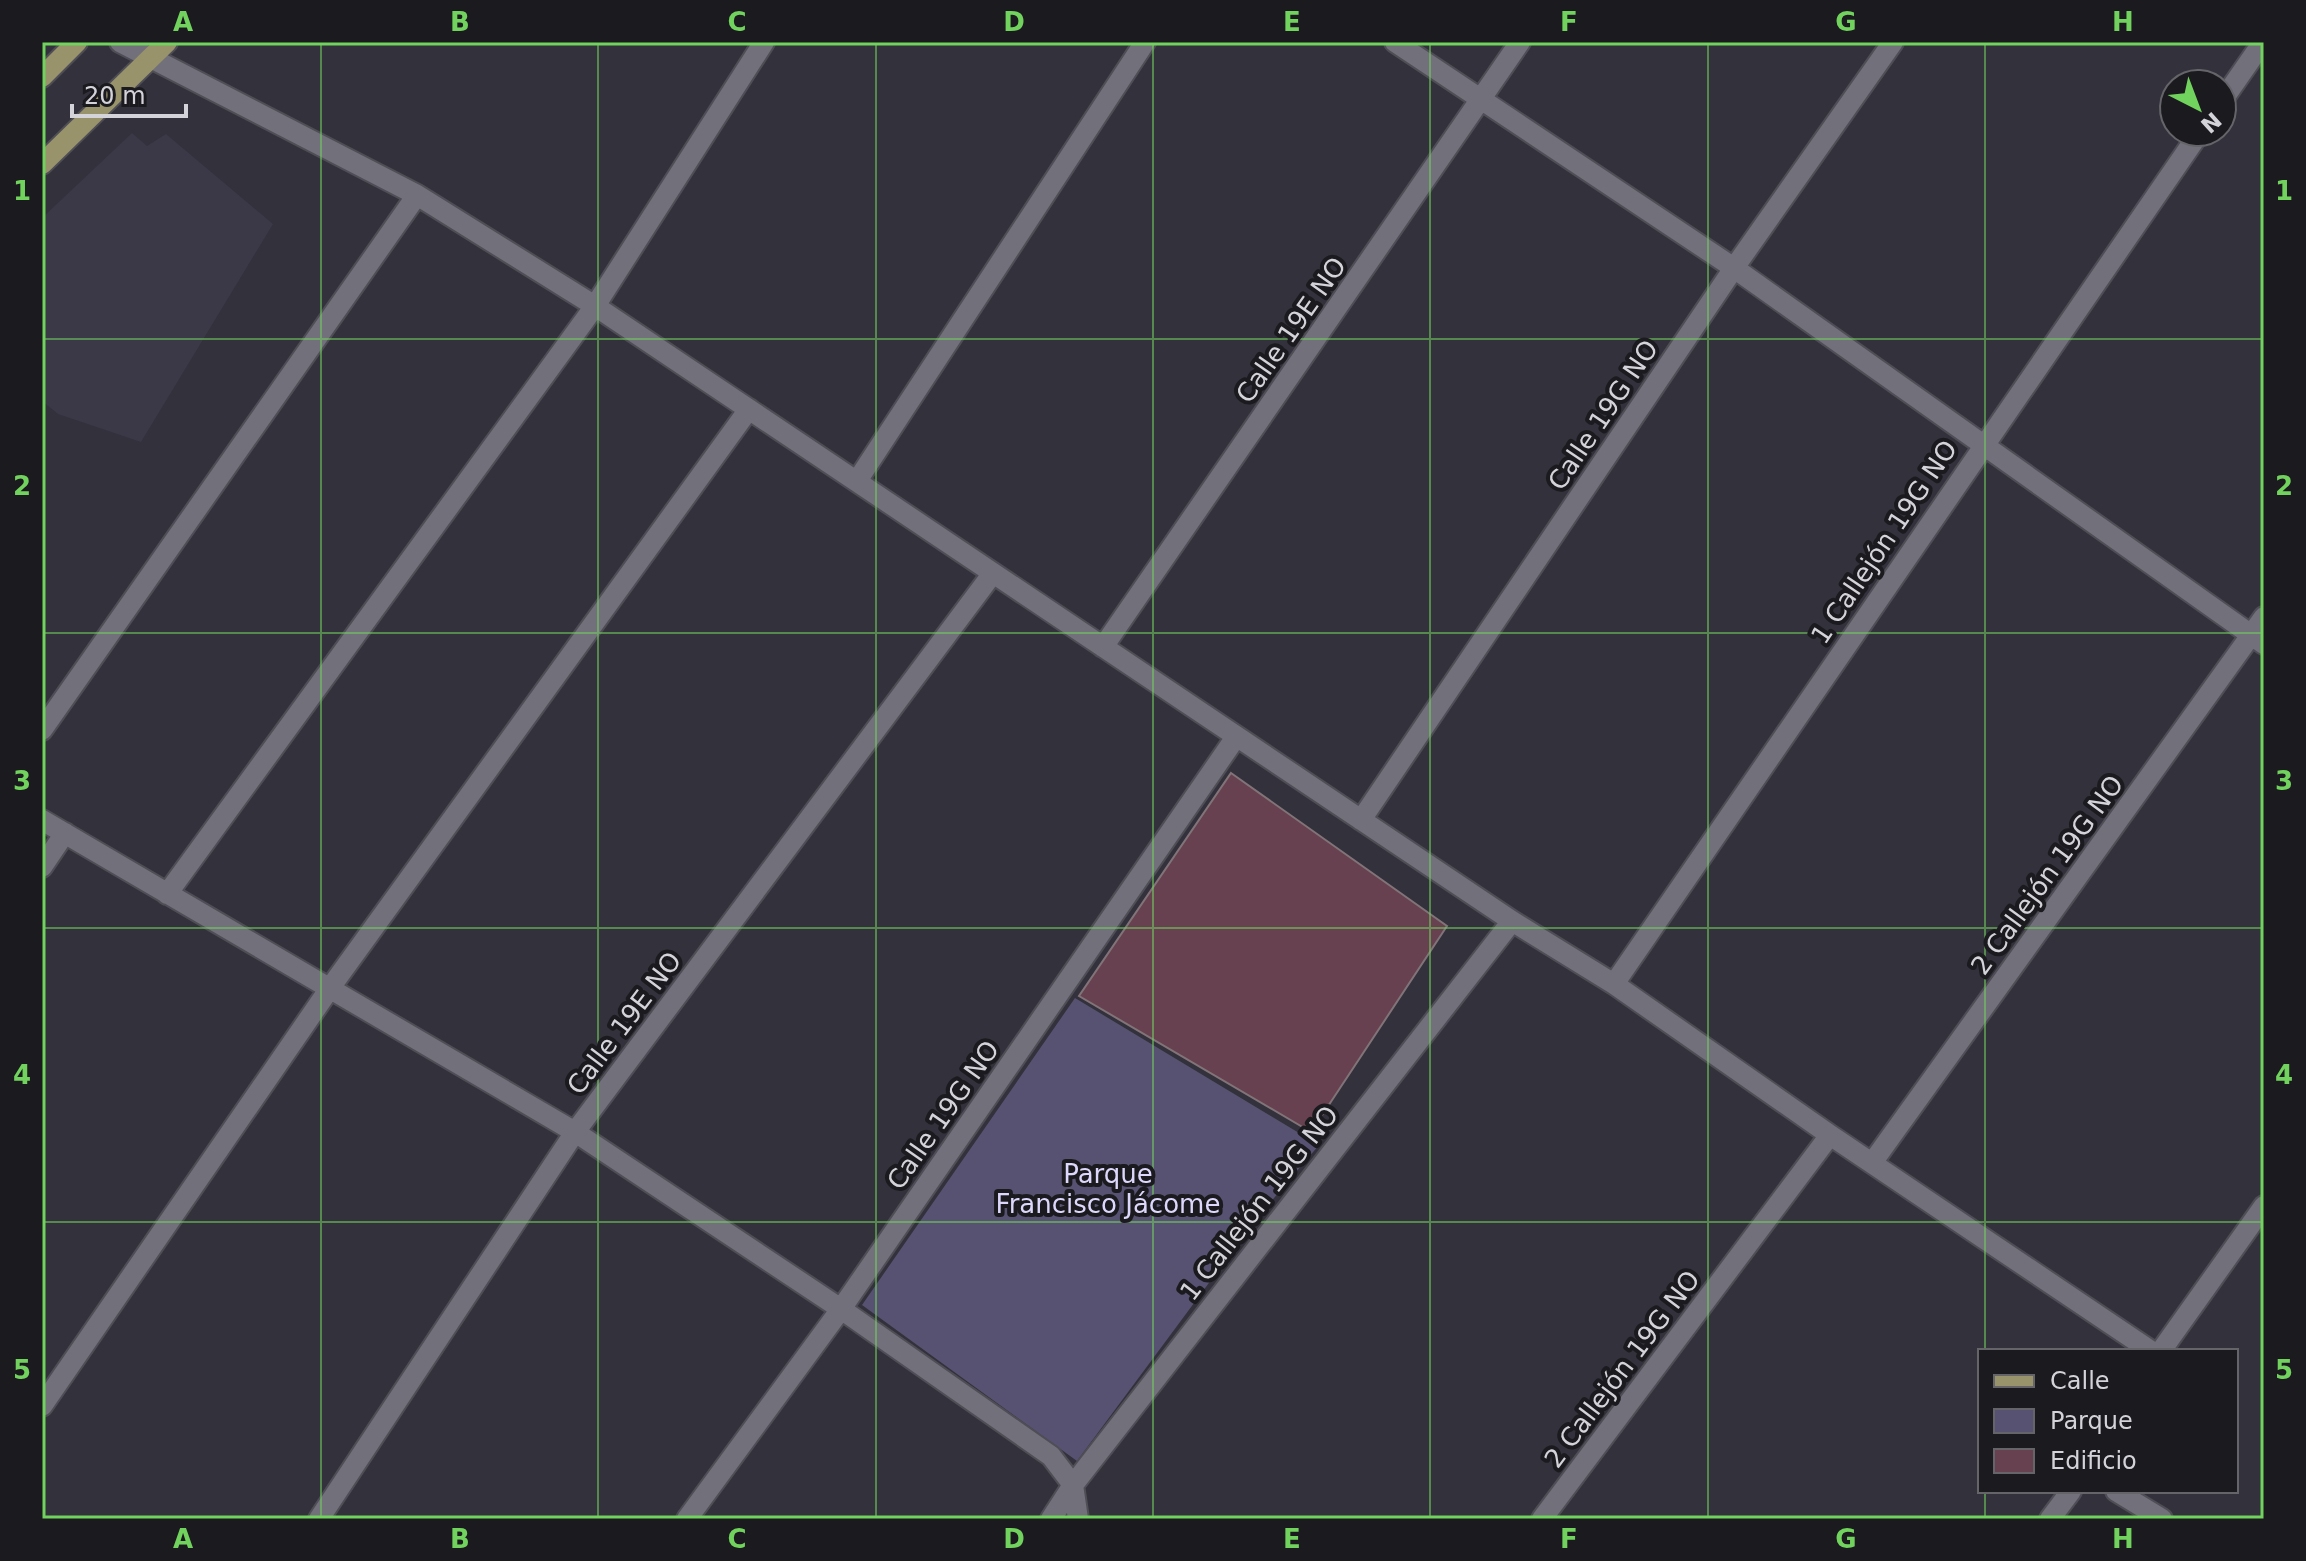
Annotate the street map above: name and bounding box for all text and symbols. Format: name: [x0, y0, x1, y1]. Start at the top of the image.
text: A: [173, 7, 193, 37]
text: B: [450, 7, 470, 37]
text: C: [727, 7, 747, 37]
text: D: [1003, 7, 1025, 37]
text: E: [1283, 7, 1301, 37]
text: F: [1560, 7, 1578, 37]
text: G: [1835, 7, 1857, 37]
text: H: [2112, 7, 2134, 37]
scale bar: [72, 68, 186, 118]
north arrow: [2158, 68, 2238, 148]
text: 20 m: [84, 82, 146, 110]
text: N: [2196, 107, 2226, 138]
text: 1: [13, 176, 31, 206]
text: 1: [2275, 176, 2293, 206]
street label: Calle 19E NO: [1230, 252, 1352, 408]
street label: Calle 19G NO: [1542, 334, 1664, 496]
street label: 1 Callejón 19G NO: [1805, 435, 1963, 649]
text: 2: [13, 471, 31, 501]
text: 2: [2275, 471, 2293, 501]
text: 3: [13, 766, 31, 796]
text: 3: [2275, 766, 2293, 796]
street label: 2 Callejón 19G NO: [1965, 770, 2129, 980]
street label: Calle 19E NO: [561, 946, 687, 1100]
street label: Calle 19G NO: [881, 1035, 1005, 1195]
text: 4: [13, 1060, 31, 1090]
text: 4: [2275, 1060, 2293, 1090]
street label: 1 Callejón 19G NO: [1174, 1100, 1344, 1306]
park label: Parque Francisco Jácome: [996, 1159, 1220, 1219]
street label: 2 Callejón 19G NO: [1538, 1265, 1706, 1473]
legend: [1978, 1349, 2238, 1493]
text: 5: [13, 1355, 31, 1385]
text: 5: [2275, 1355, 2293, 1385]
text: Calle: [2050, 1367, 2110, 1395]
text: Parque: [2050, 1407, 2133, 1435]
text: Edificio: [2050, 1447, 2137, 1475]
text: A: [173, 1524, 193, 1554]
text: B: [450, 1524, 470, 1554]
text: C: [727, 1524, 747, 1554]
text: D: [1003, 1524, 1025, 1554]
text: E: [1283, 1524, 1301, 1554]
text: F: [1560, 1524, 1578, 1554]
text: G: [1835, 1524, 1857, 1554]
text: H: [2112, 1524, 2134, 1554]

